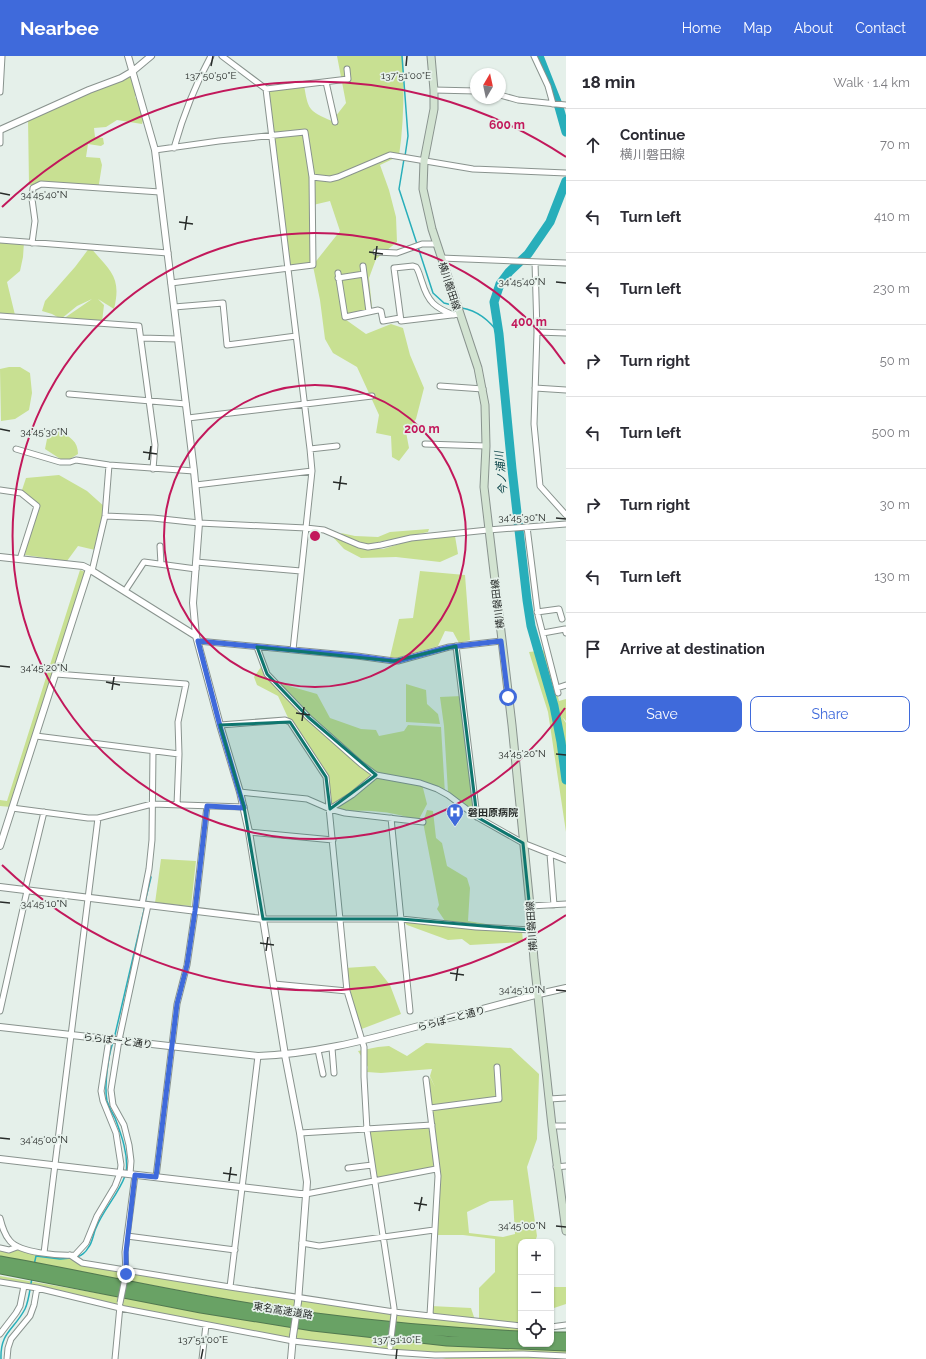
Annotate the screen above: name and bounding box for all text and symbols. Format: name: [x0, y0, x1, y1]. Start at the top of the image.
text: Nearbee: [20, 17, 99, 39]
text: Home: [682, 20, 721, 36]
text: Map: [743, 20, 772, 36]
text: About: [794, 20, 833, 36]
text: Contact: [855, 20, 906, 36]
north arrow: [470, 68, 506, 104]
text: 137°50'50"E: [185, 70, 237, 81]
text: 137°51'00"E: [381, 70, 431, 81]
text: 18 min: [582, 72, 635, 92]
text: Walk · 1.4 km: [833, 75, 910, 90]
text: 600 m: [489, 118, 525, 132]
text: Continue: [620, 126, 685, 144]
icon: ahead: [582, 134, 604, 156]
text: 70 m: [880, 137, 910, 152]
text: 横川磐田線: [620, 147, 685, 162]
text: 34°45'40"N: [21, 189, 67, 200]
icon: left: [582, 206, 604, 228]
text: Turn left: [620, 208, 681, 226]
text: 410 m: [874, 209, 910, 224]
street label: 横川磐田線: [437, 261, 462, 312]
text: 34°45'40"N: [499, 276, 545, 287]
icon: left: [582, 278, 604, 300]
text: Turn left: [620, 280, 681, 298]
text: 230 m: [873, 281, 910, 296]
text: 400 m: [511, 315, 547, 329]
icon: right: [582, 350, 604, 372]
text: Turn right: [620, 352, 690, 370]
text: 50 m: [880, 353, 910, 368]
text: 200 m: [404, 422, 440, 436]
icon: left: [582, 422, 604, 444]
text: Turn left: [620, 424, 681, 442]
text: 500 m: [872, 425, 910, 440]
text: 34°45'30"N: [20, 426, 68, 437]
water label: 今ノ浦川: [493, 449, 510, 496]
icon: right: [582, 494, 604, 516]
text: Turn right: [620, 496, 690, 514]
text: 30 m: [880, 497, 910, 512]
text: 34°45'30"N: [498, 512, 546, 523]
centre of rings: [308, 529, 322, 543]
icon: left: [582, 566, 604, 588]
text: Turn left: [620, 568, 681, 586]
text: 130 m: [874, 569, 910, 584]
street label: 横川磐田線: [489, 578, 506, 629]
icon: arrive: [582, 638, 604, 660]
text: Arrive at destination: [620, 640, 765, 658]
text: 34°45'20"N: [20, 662, 68, 673]
route start: [499, 688, 517, 706]
button: Save: [582, 696, 742, 732]
button: Share: [750, 696, 910, 732]
text: 34°45'20"N: [498, 748, 546, 759]
hospital icon: 磐田原病院: [445, 802, 465, 827]
place label: 磐田原病院: [468, 807, 518, 818]
text: 34°45'10"N: [21, 898, 67, 909]
street label: 横川磐田線: [524, 901, 539, 951]
text: 34°45'10"N: [499, 984, 545, 995]
street label: ららぽーと通り: [416, 1004, 486, 1033]
street label: ららぽーと通り: [83, 1031, 153, 1050]
text: 34°45'00"N: [20, 1134, 68, 1145]
text: 34°45'00"N: [498, 1220, 546, 1231]
map controls: [518, 1239, 554, 1347]
button: +: [518, 1239, 554, 1275]
route end: [117, 1265, 135, 1283]
button: −: [518, 1275, 554, 1311]
street label: 東名高速道路: [252, 1300, 313, 1321]
button: locate: [518, 1311, 554, 1347]
text: 137°51'00"E: [178, 1334, 228, 1345]
text: 137°51'10"E: [373, 1334, 421, 1345]

